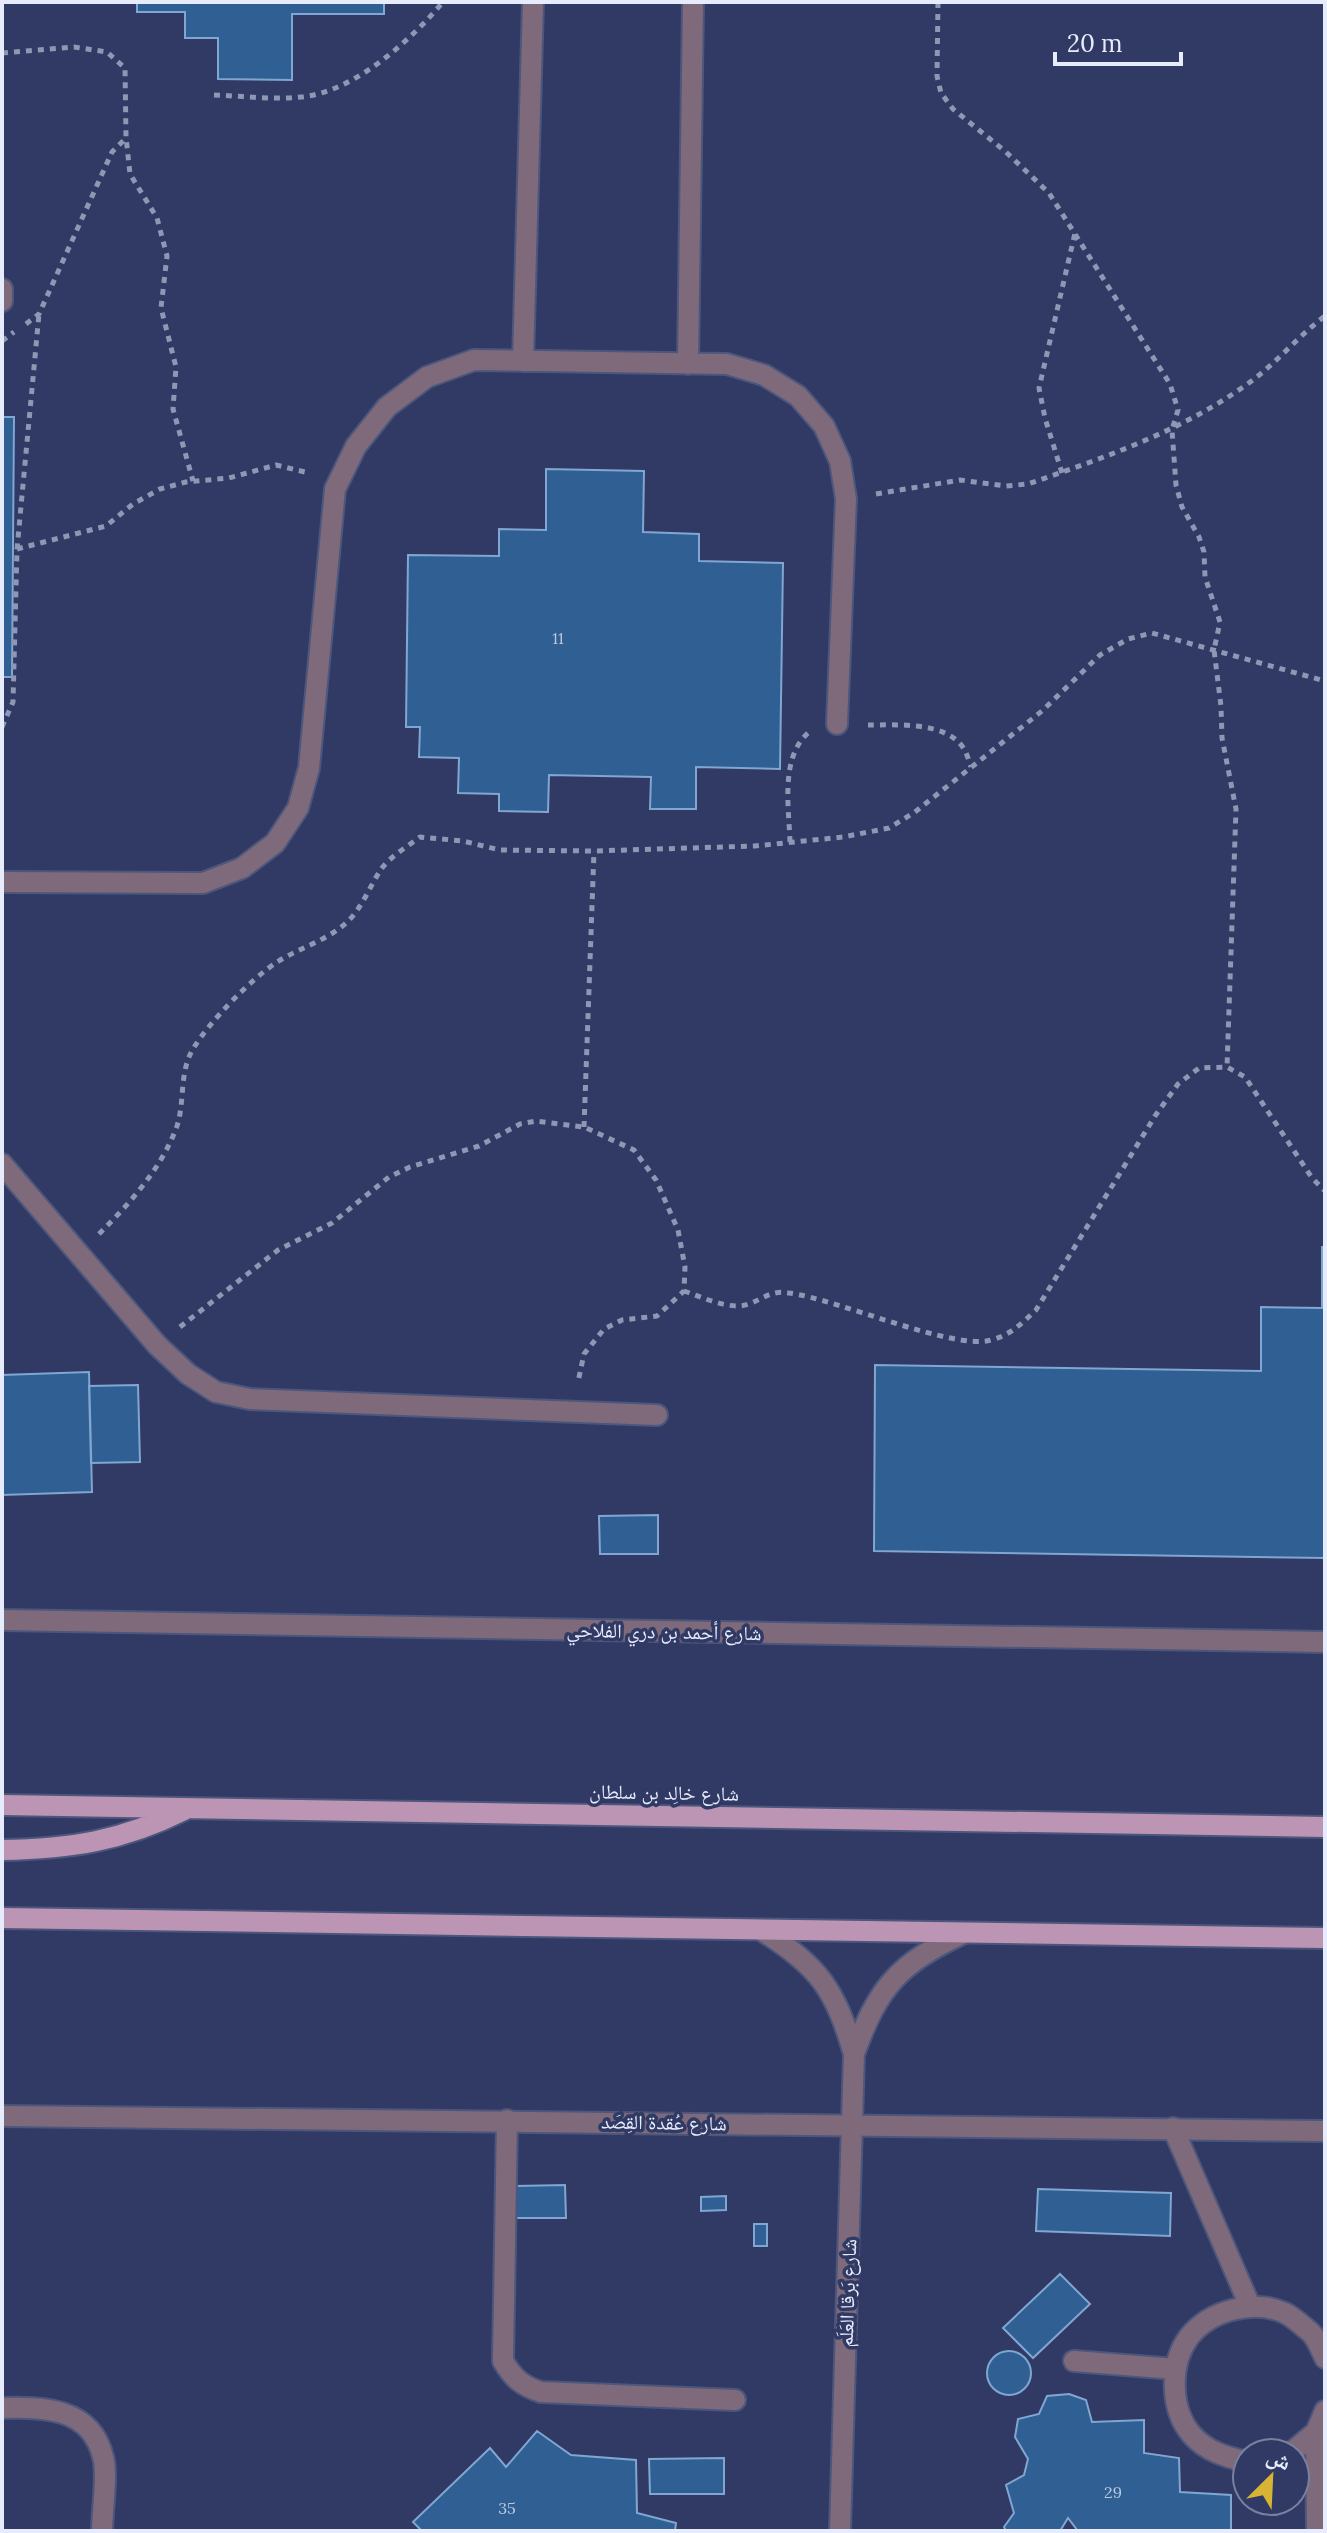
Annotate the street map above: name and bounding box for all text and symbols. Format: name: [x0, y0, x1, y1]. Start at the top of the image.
scale bar: [1055, 16, 1181, 66]
text: 20 m: [1067, 28, 1123, 59]
house number: 11: [552, 628, 564, 648]
street label: شارع أحمد بن دري الفلاحي: [566, 1617, 762, 1649]
street label: شارع خالِد بن سلطان: [589, 1778, 739, 1807]
street label: شارع عُقدة القِصَد: [601, 2108, 727, 2137]
street label: شارع بَرقا العَلَم: [833, 2238, 863, 2348]
north arrow: [1231, 2437, 1311, 2517]
text: ش: [1263, 2441, 1295, 2476]
house number: 29: [1104, 2482, 1122, 2502]
house number: 35: [498, 2498, 516, 2518]

